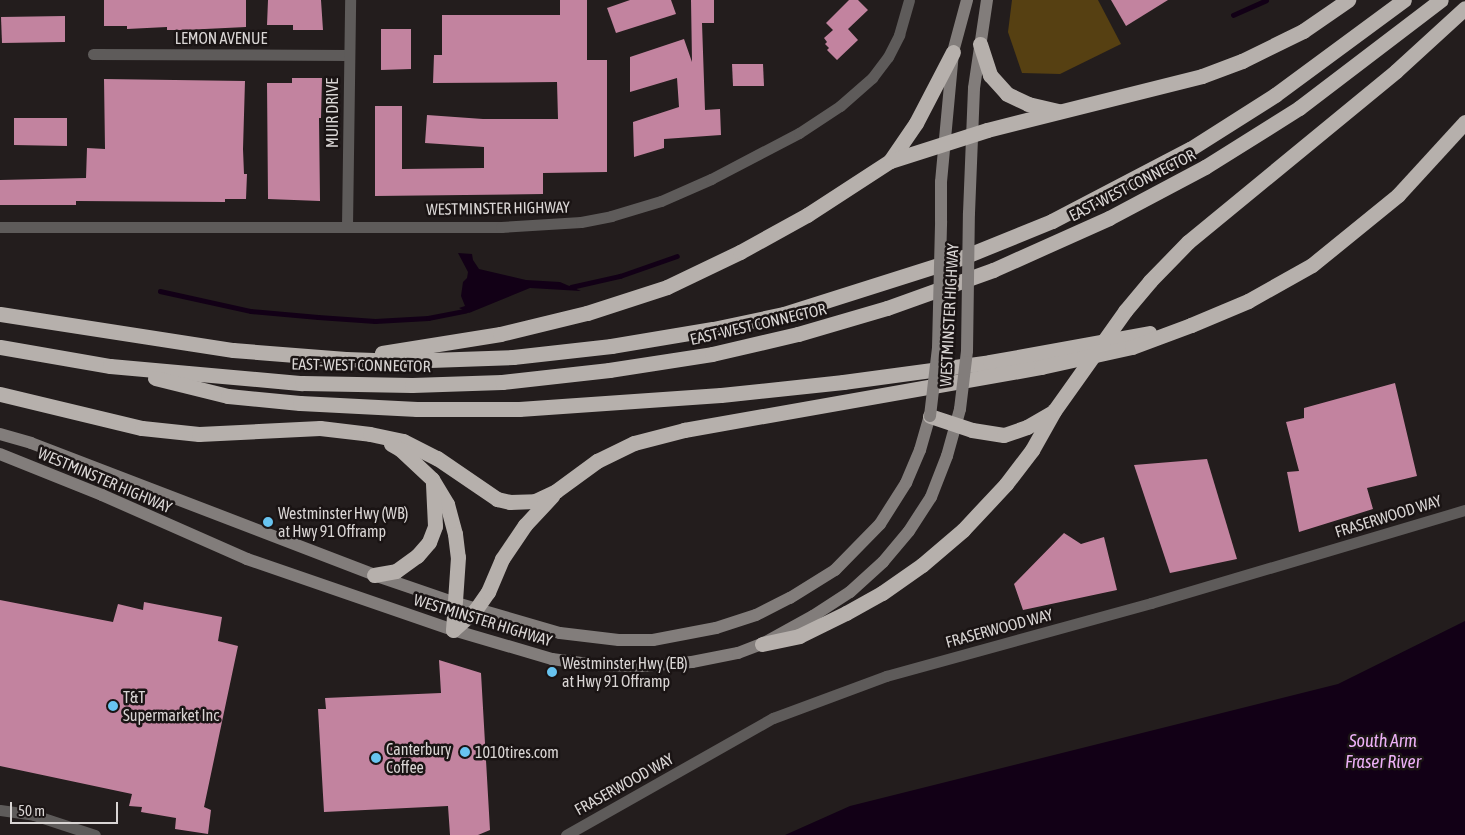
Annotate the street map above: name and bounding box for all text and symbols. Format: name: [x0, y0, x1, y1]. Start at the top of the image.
street label: LEMON AVENUE: [175, 28, 267, 48]
street label: MUIR DRIVE: [322, 78, 342, 148]
street label: EAST-WEST CONNECTOR: [1066, 145, 1198, 225]
street label: WESTMINSTER HIGHWAY: [426, 197, 570, 219]
street label: WESTMINSTER HIGHWAY: [936, 243, 962, 387]
street label: EAST-WEST CONNECTOR: [688, 299, 828, 349]
street label: EAST-WEST CONNECTOR: [291, 354, 431, 376]
street label: WESTMINSTER HIGHWAY: [35, 443, 175, 517]
street label: FRASERWOOD WAY: [1332, 491, 1444, 541]
place label: Westminster Hwy (WB) at Hwy 91 Offramp: [278, 503, 408, 541]
marker: Westminster Hwy (WB) at Hwy 91 Offramp: [262, 516, 274, 528]
street label: WESTMINSTER HIGHWAY: [411, 590, 555, 650]
street label: FRASERWOOD WAY: [943, 604, 1055, 652]
place label: Westminster Hwy (EB) at Hwy 91 Offramp: [562, 653, 688, 691]
marker: Westminster Hwy (EB) at Hwy 91 Offramp: [546, 666, 558, 678]
place label: T&T Supermarket Inc: [123, 687, 219, 725]
marker: T&T Supermarket Inc: [107, 700, 119, 712]
water label: South Arm Fraser River: [1345, 731, 1421, 774]
place label: Canterbury Coffee: [386, 739, 451, 777]
place label: 1010tires.com: [475, 742, 559, 762]
marker: 1010tires.com: [459, 746, 471, 758]
street label: FRASERWOOD WAY: [571, 749, 677, 819]
marker: Canterbury Coffee: [370, 752, 382, 764]
scale bar: [12, 792, 120, 824]
text: 50 m: [18, 802, 45, 819]

